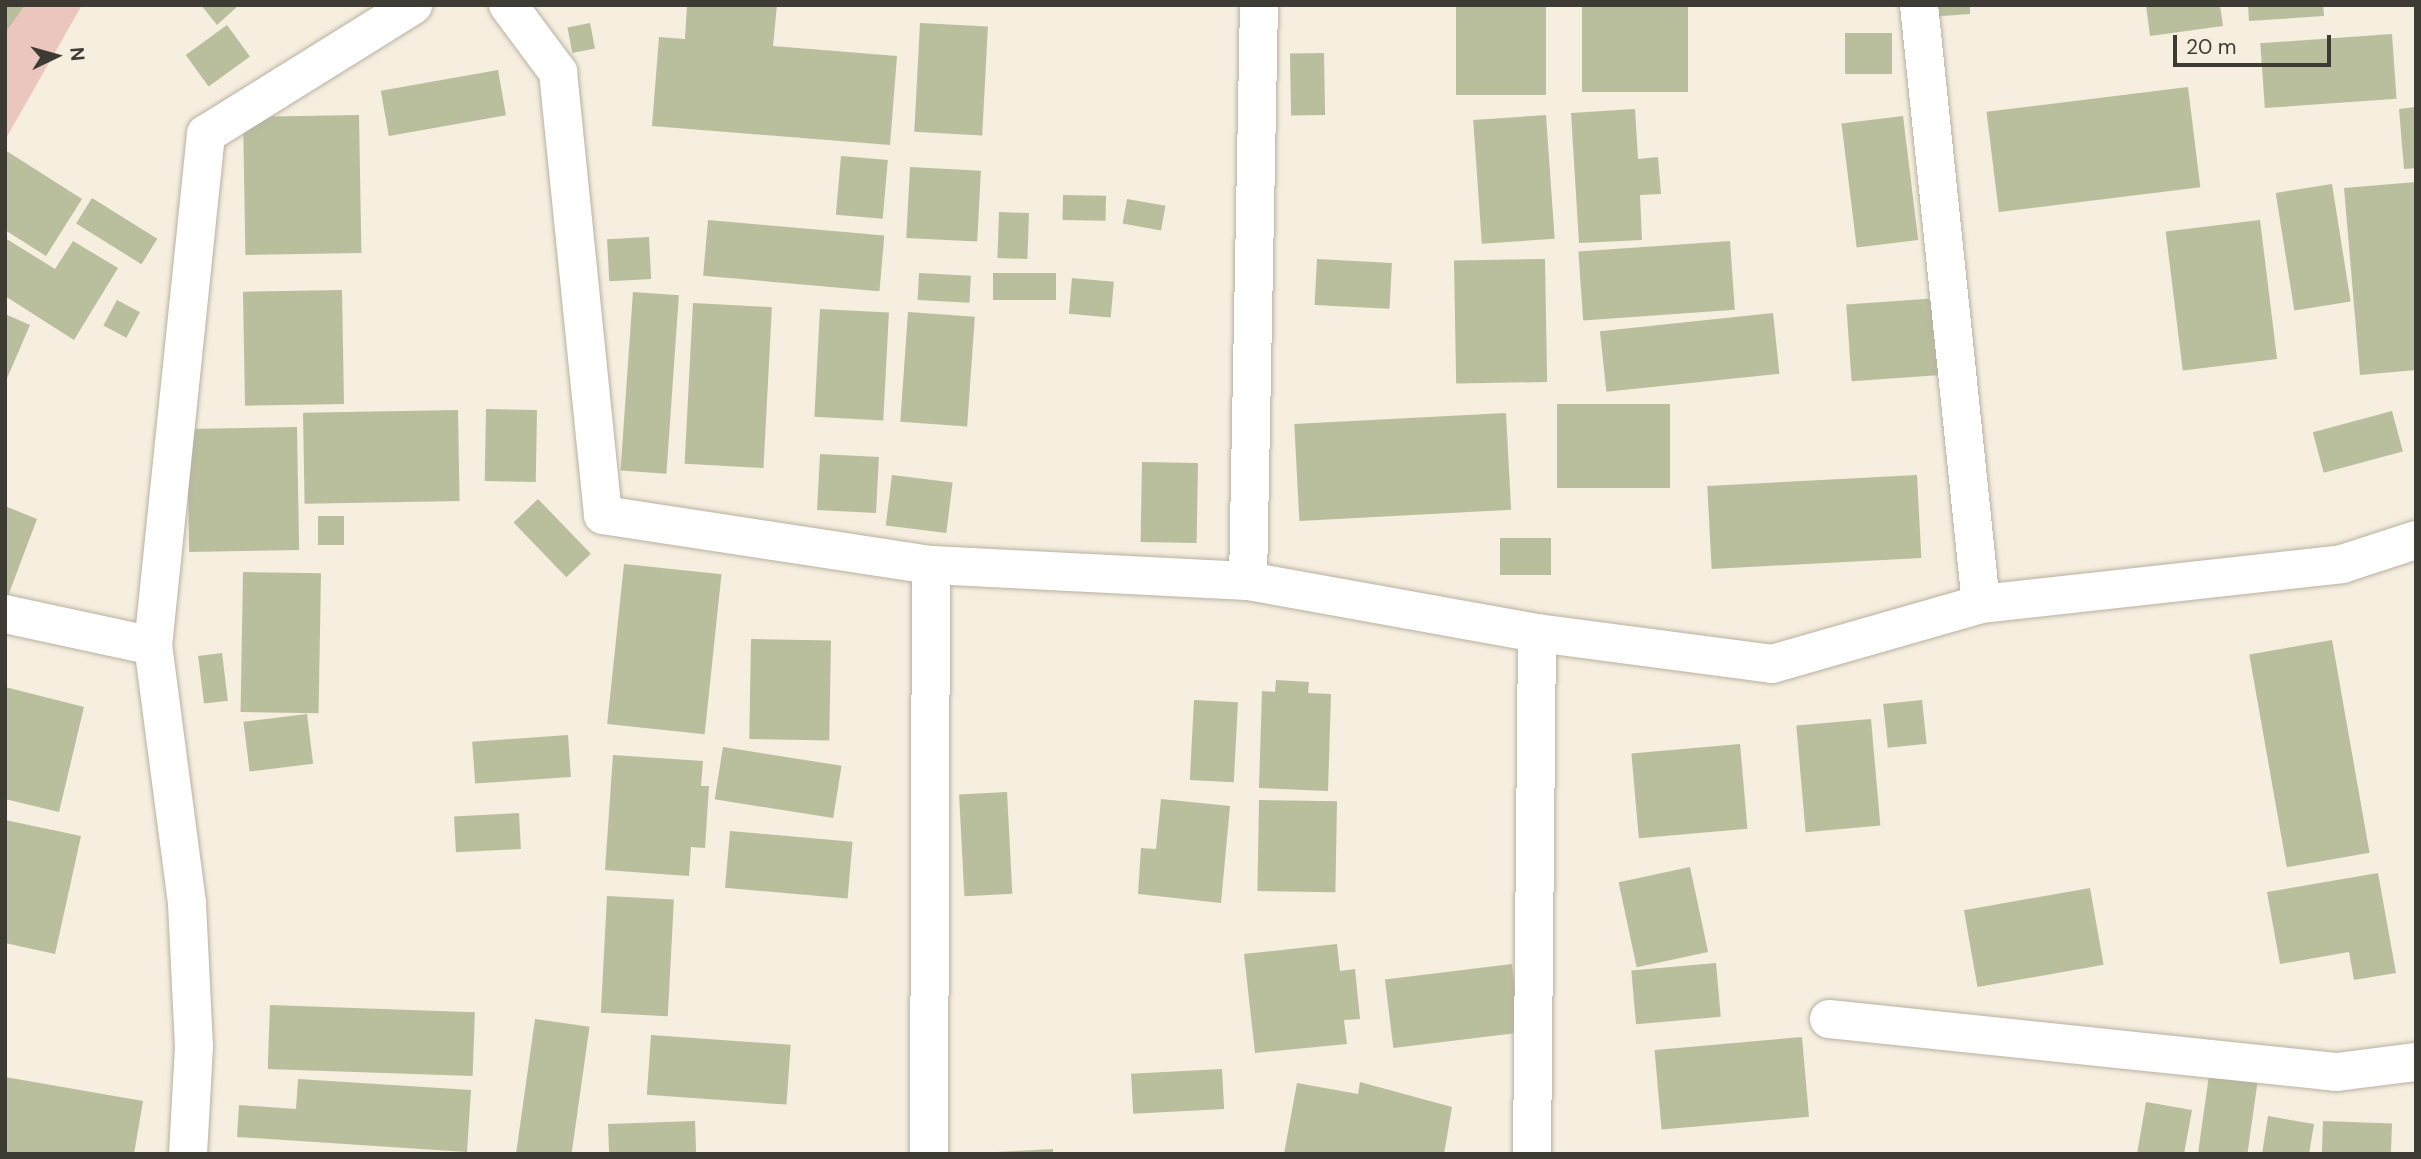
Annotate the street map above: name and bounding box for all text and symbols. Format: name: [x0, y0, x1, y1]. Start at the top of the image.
north arrow: [21, 21, 91, 91]
scale bar: [2176, 21, 2334, 65]
text: 20 m: [2186, 33, 2237, 61]
text: N: [64, 46, 90, 62]

